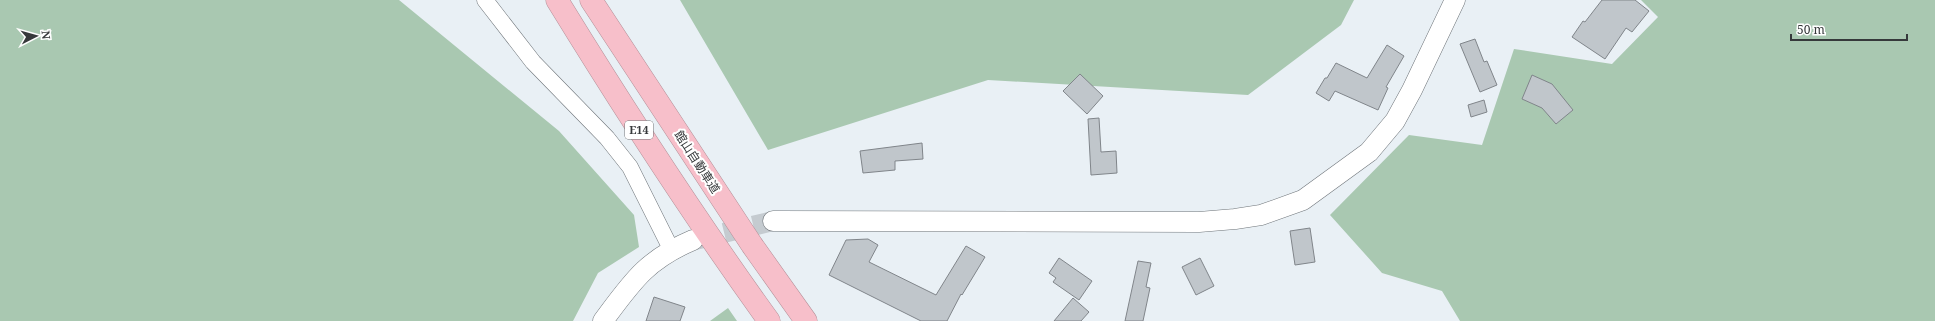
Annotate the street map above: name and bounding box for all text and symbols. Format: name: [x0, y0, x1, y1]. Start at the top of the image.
north arrow: [16, 16, 56, 56]
scale bar: [1791, 16, 1907, 42]
text: 50 m: [1797, 21, 1825, 38]
text: N: [39, 30, 54, 40]
road number: E14: [625, 121, 653, 139]
street label: 館山自動車道: [671, 127, 724, 197]

